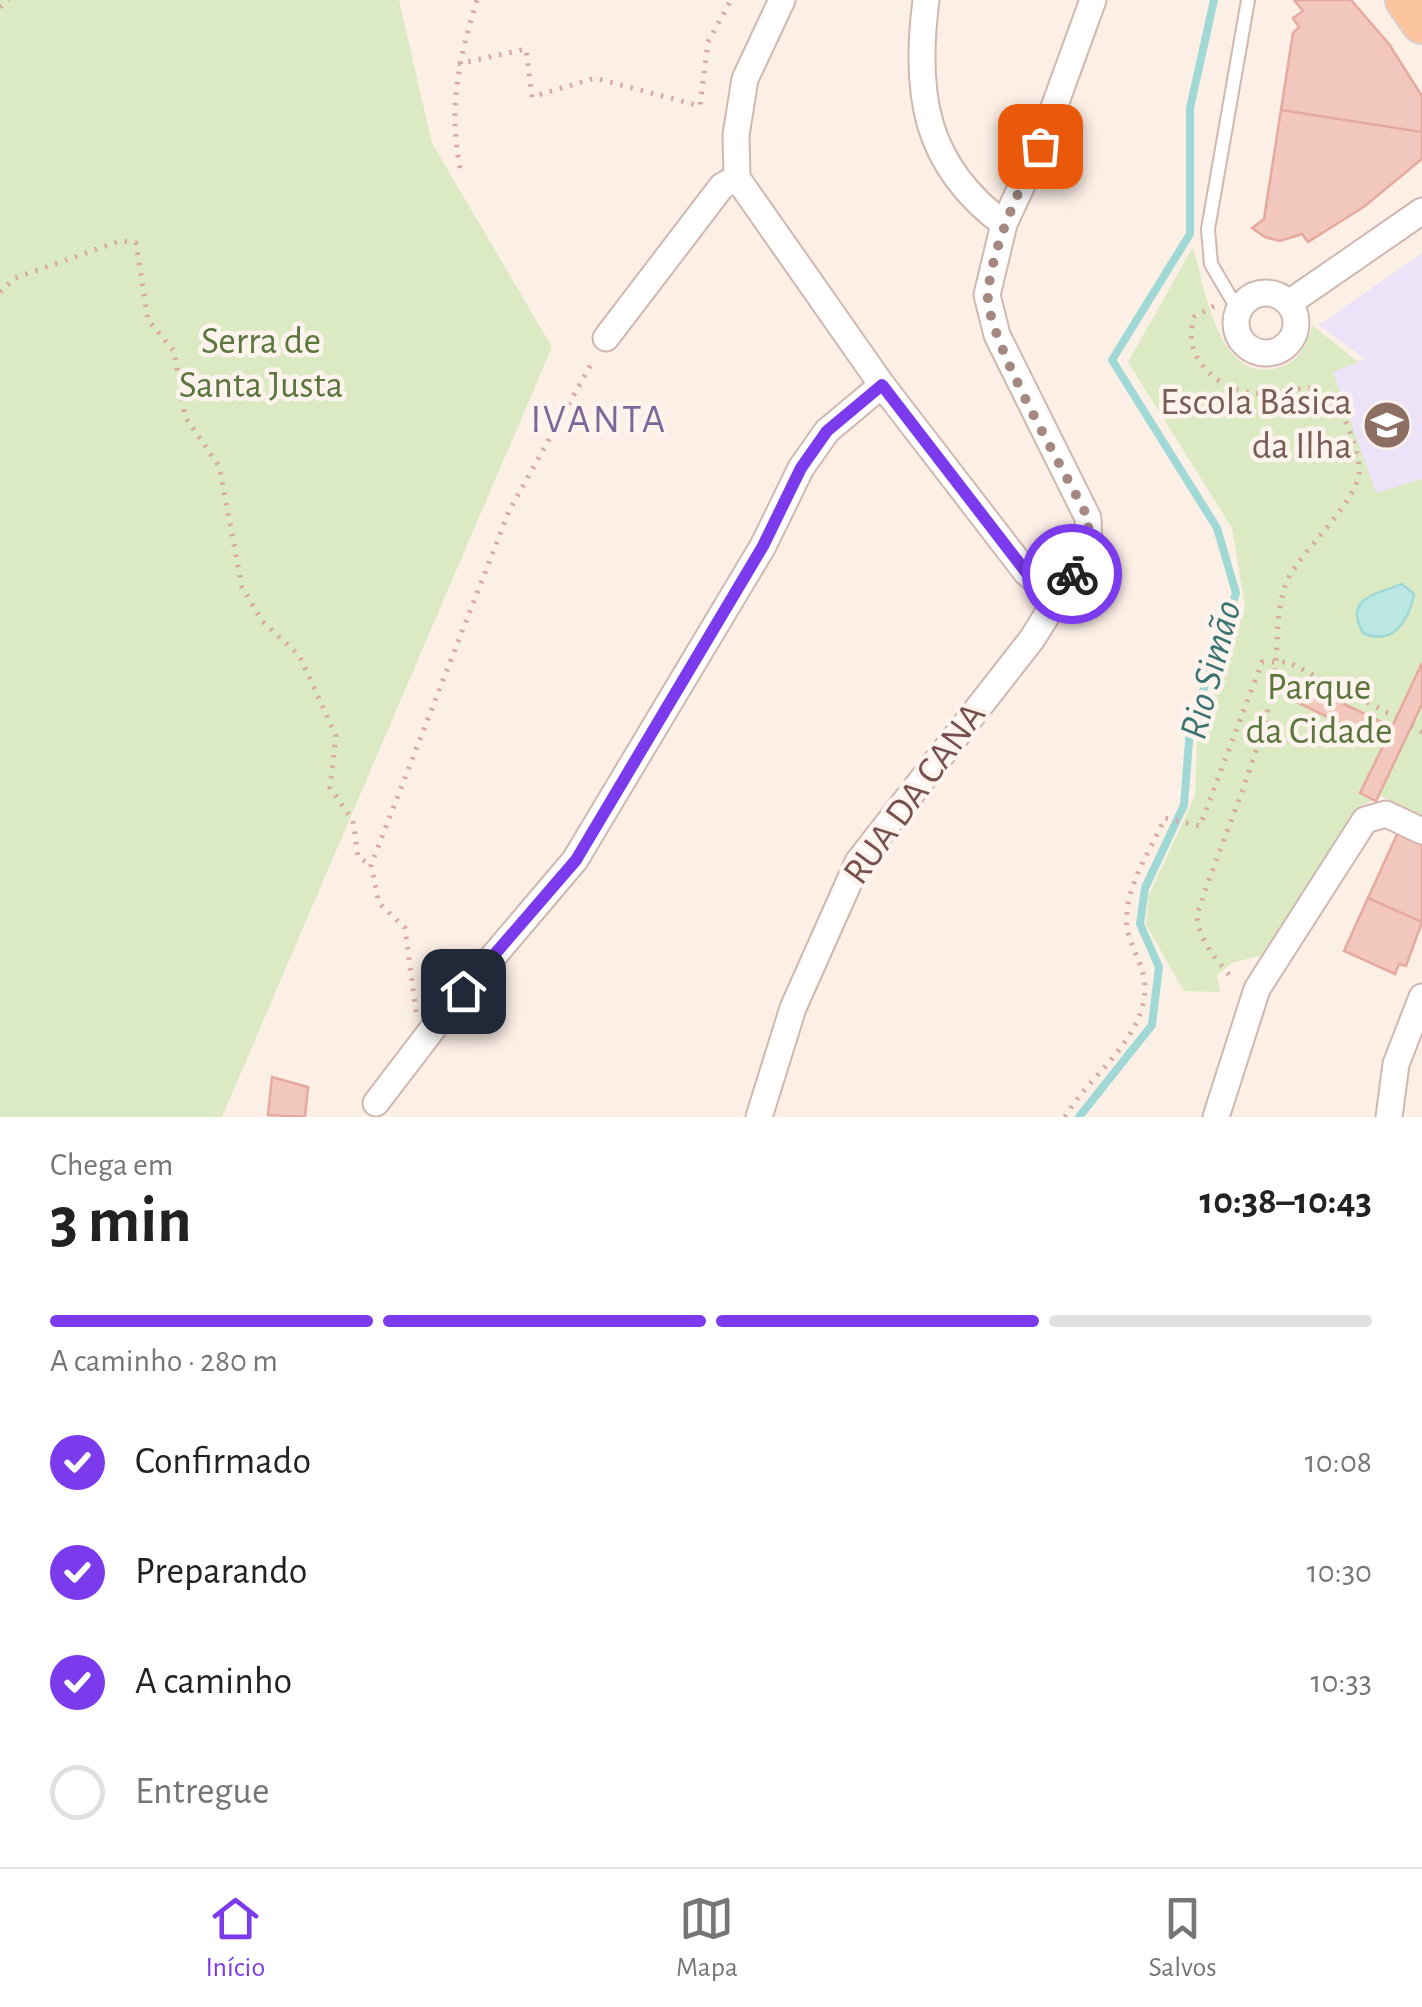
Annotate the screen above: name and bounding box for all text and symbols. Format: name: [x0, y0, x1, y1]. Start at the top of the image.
pin: [998, 104, 1083, 189]
icon: bag: [1013, 119, 1068, 174]
park label: Serra de Santa Justa: [179, 323, 343, 405]
place label: Escola Básica da Ilha: [1160, 384, 1352, 466]
school or university icon: Escola Básica da Ilha: [1361, 399, 1413, 451]
district label: IVANTA: [530, 400, 668, 440]
courier: [1022, 524, 1122, 624]
icon: bike: [1045, 547, 1100, 602]
water label: Rio Simão: [1173, 596, 1249, 744]
park label: Parque da Cidade: [1246, 669, 1392, 751]
street label: RUA DA CANA: [837, 696, 993, 892]
pin: [421, 949, 506, 1034]
icon: home: [436, 964, 491, 1019]
text: Chega em: [50, 1149, 173, 1181]
text: 10:38–10:43: [1200, 1183, 1372, 1221]
text: 3 min: [50, 1189, 192, 1254]
text: A caminho · 280 m: [50, 1345, 278, 1377]
icon: check: [50, 1435, 105, 1490]
text: Confirmado: [135, 1443, 311, 1481]
text: 10:08: [1305, 1446, 1372, 1478]
icon: check: [50, 1545, 105, 1600]
text: Preparando: [135, 1553, 308, 1591]
text: 10:30: [1307, 1556, 1372, 1588]
icon: check: [50, 1655, 105, 1710]
text: A caminho: [135, 1663, 292, 1701]
text: 10:33: [1310, 1666, 1372, 1698]
text: Entregue: [135, 1773, 269, 1811]
tab: Início: [205, 1891, 265, 1985]
tab: Mapa: [676, 1891, 738, 1985]
tab: Salvos: [1149, 1891, 1217, 1985]

